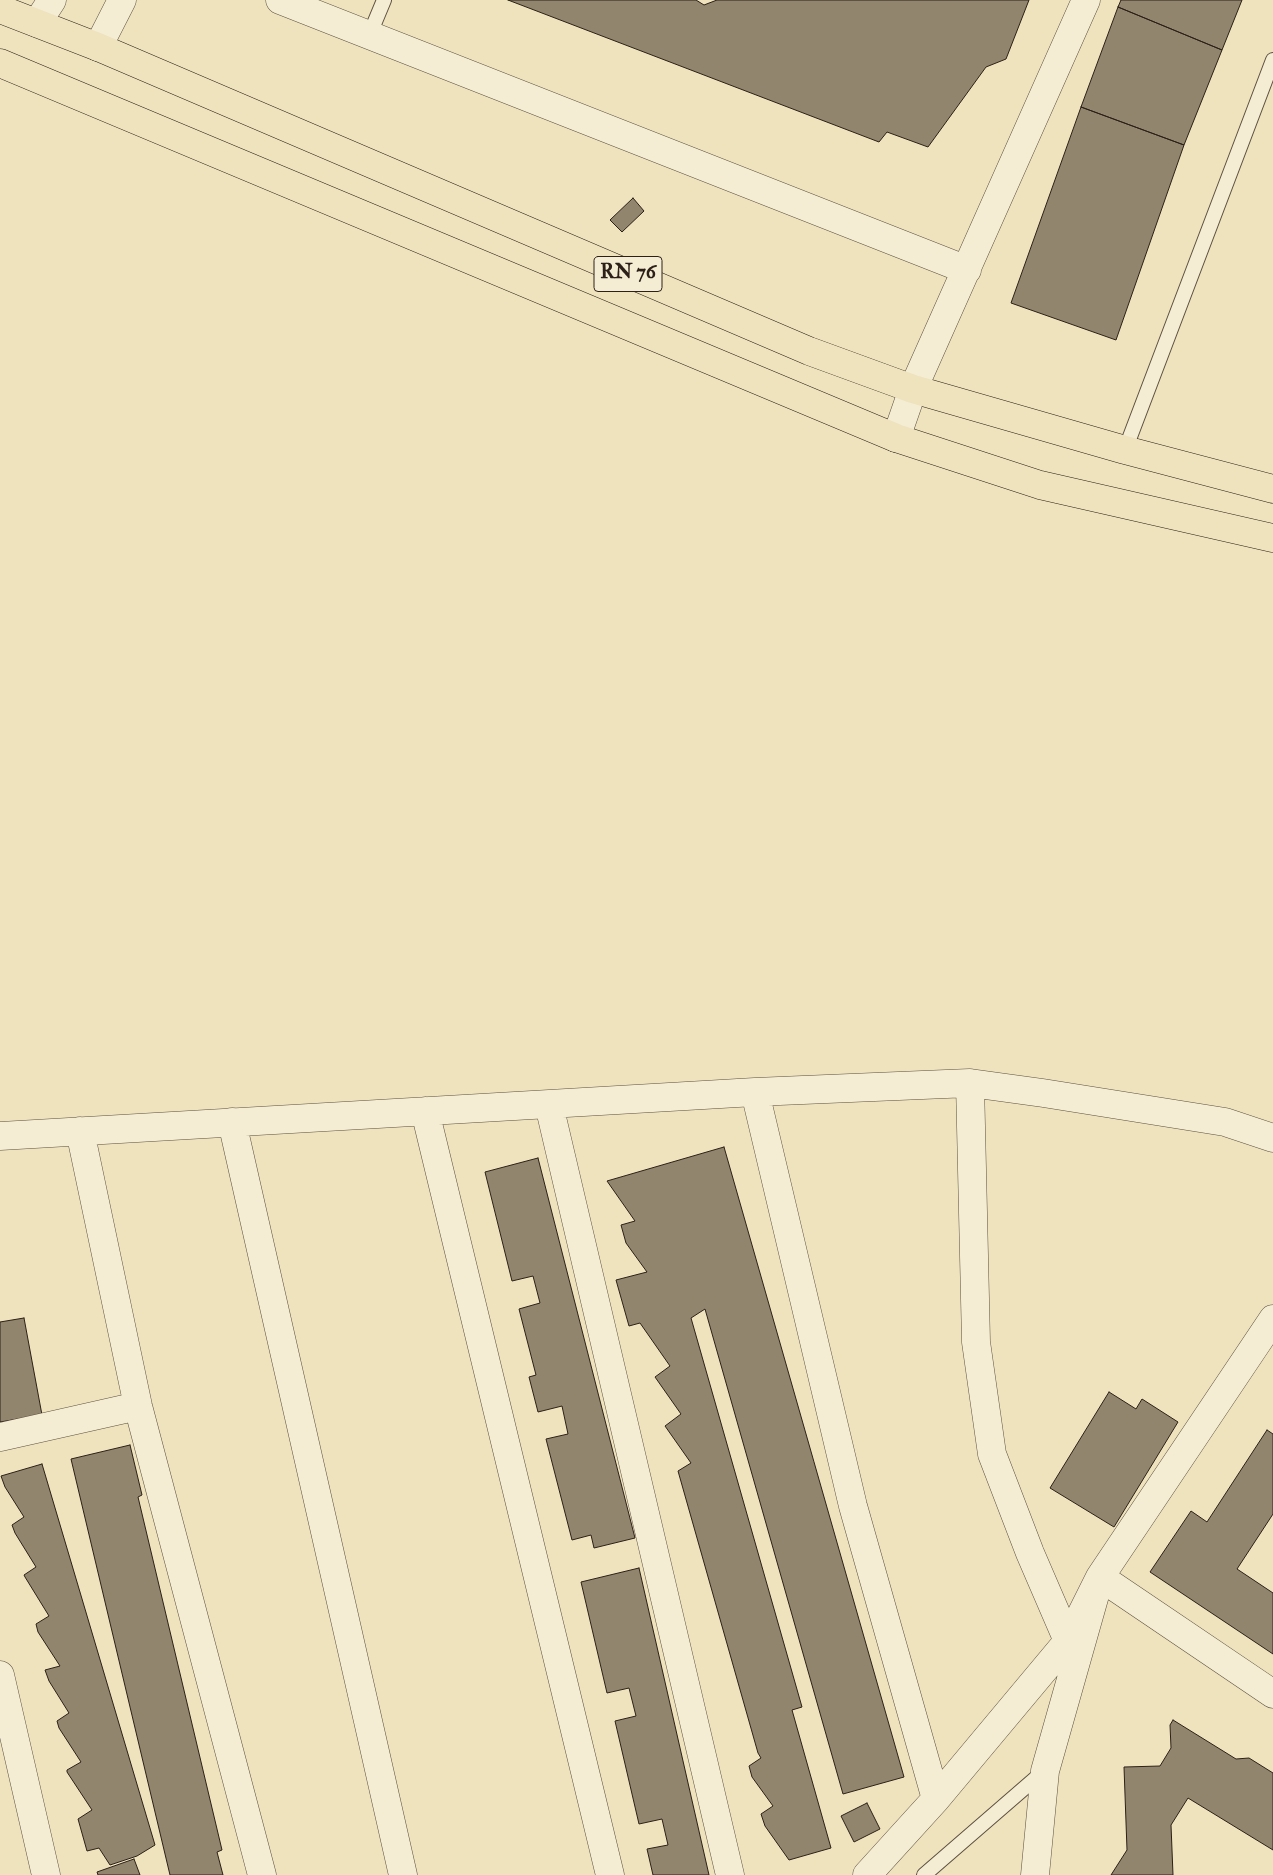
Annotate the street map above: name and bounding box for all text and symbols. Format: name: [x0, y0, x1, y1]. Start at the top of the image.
road number: RN 76: [594, 256, 662, 292]

